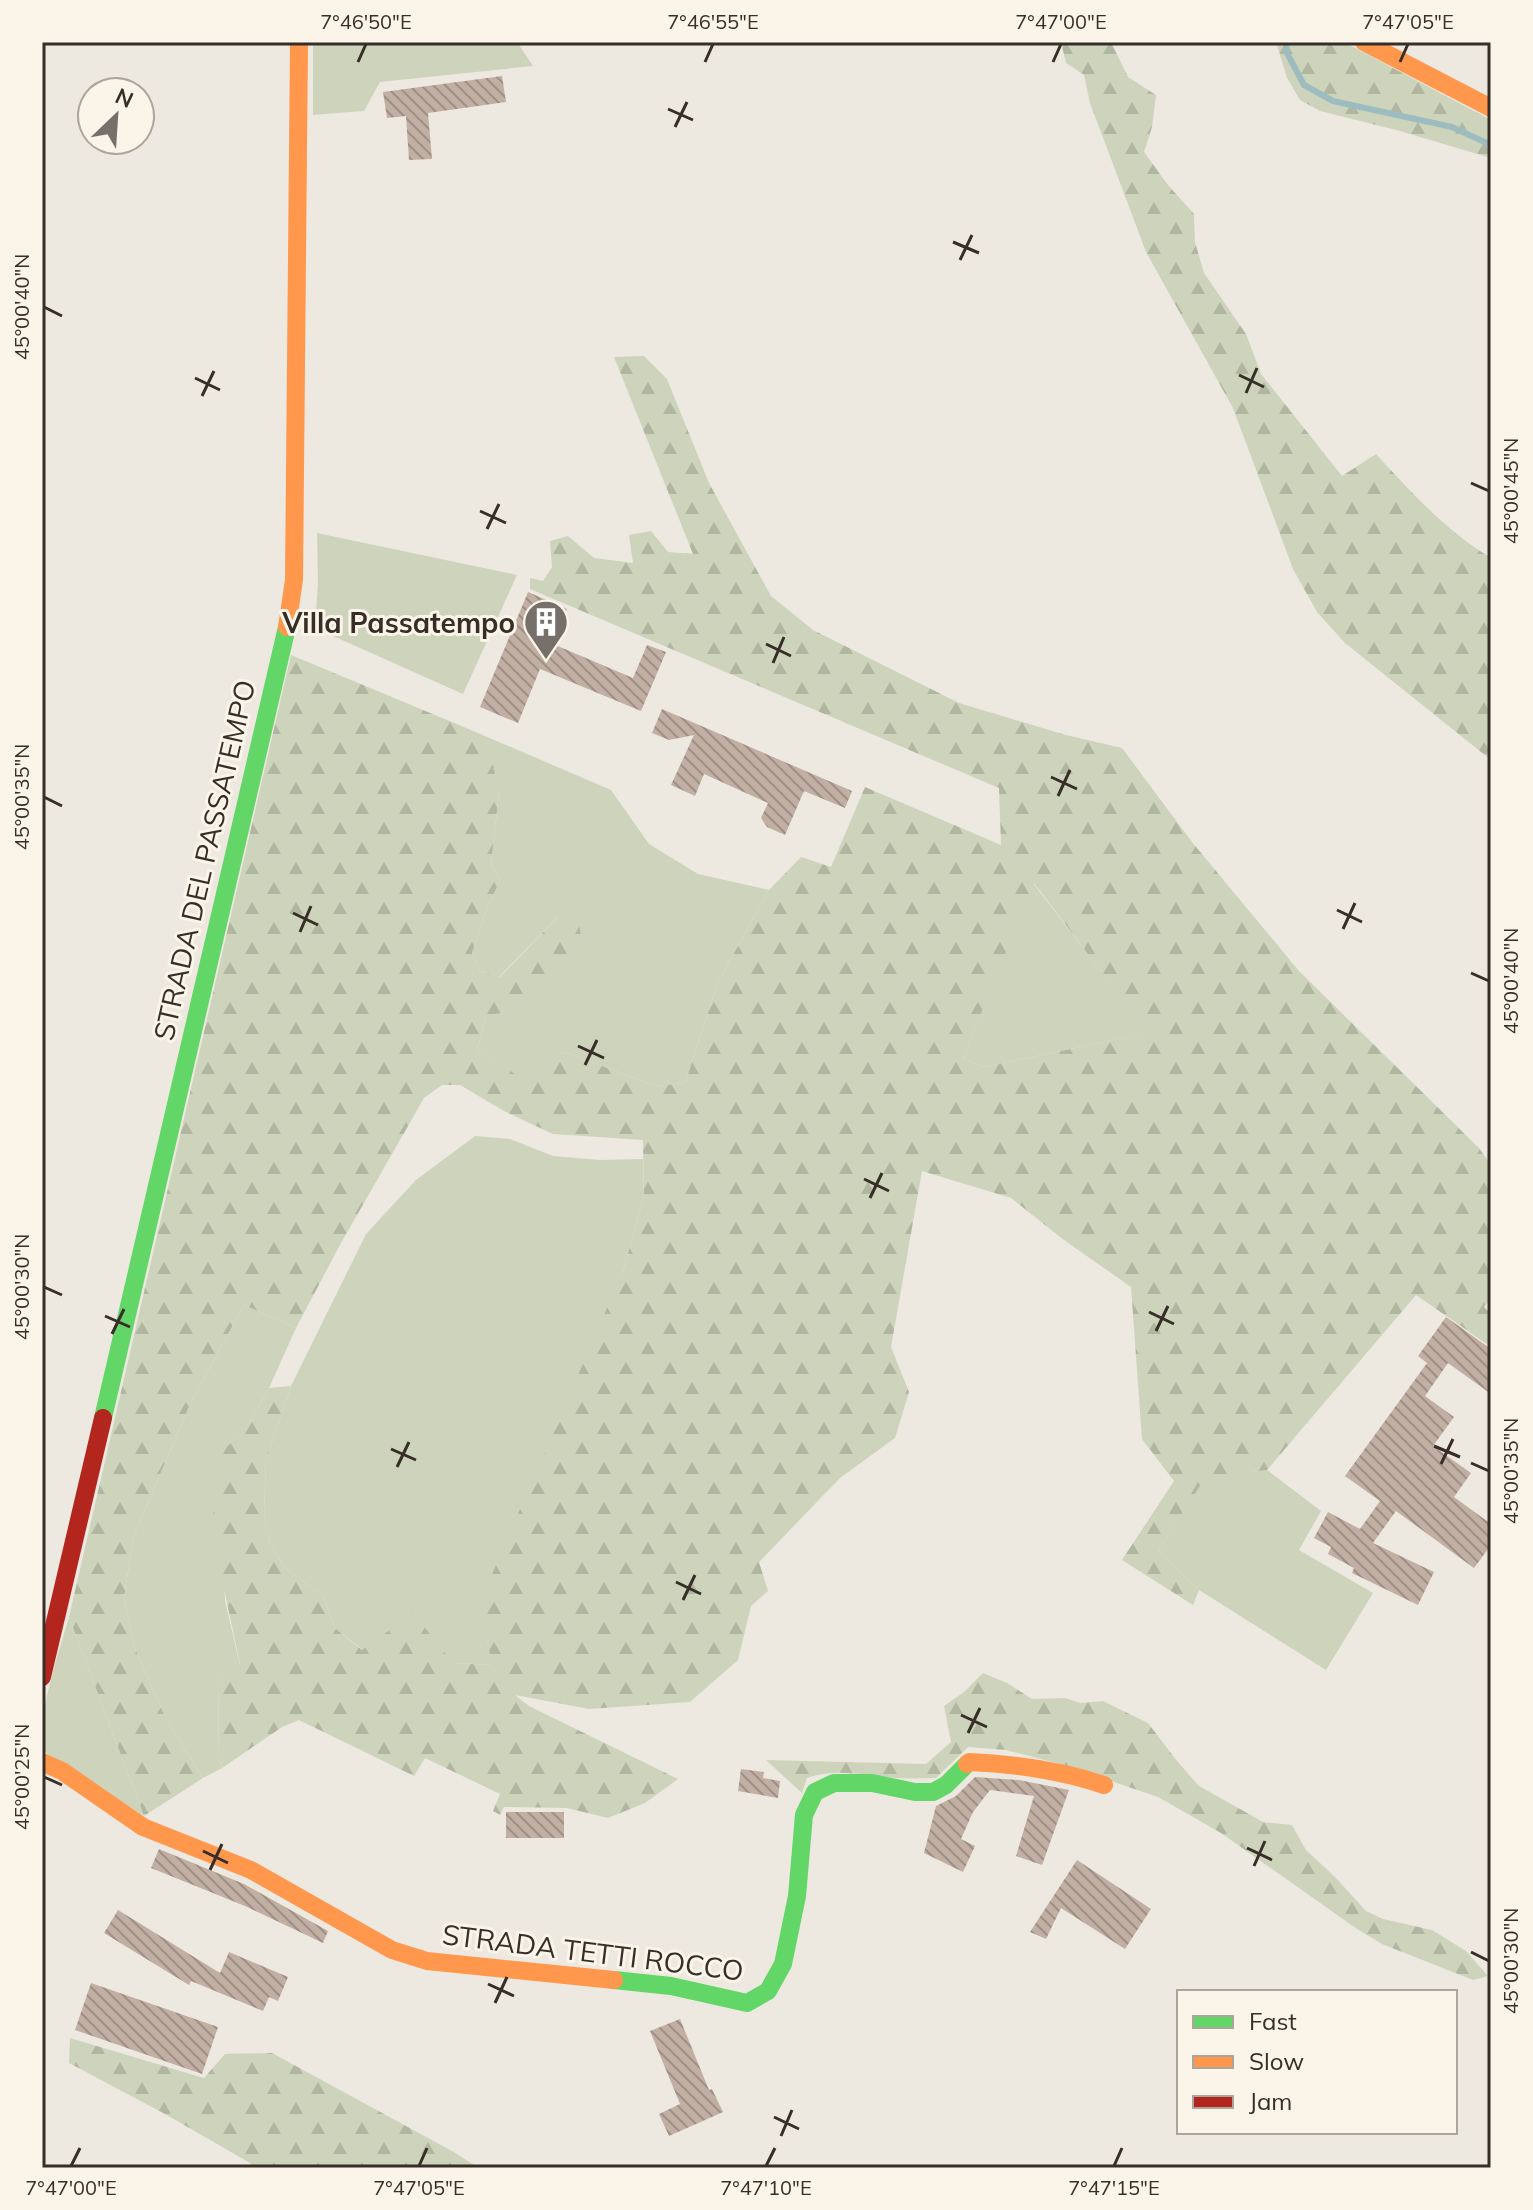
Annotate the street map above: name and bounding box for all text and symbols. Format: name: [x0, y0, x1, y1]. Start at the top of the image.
text: 7°46'50"E: [320, 9, 412, 34]
text: 7°46'55"E: [667, 9, 759, 34]
text: 7°47'00"E: [1015, 9, 1107, 34]
text: 7°47'05"E: [1362, 9, 1454, 34]
north arrow: [76, 76, 156, 156]
text: N: [111, 82, 138, 114]
text: 45°00'40"N: [9, 254, 34, 360]
text: 45°00'45"N: [1498, 438, 1523, 544]
building icon: Villa Passatempo: [522, 598, 570, 661]
place label: Villa Passatempo: [281, 605, 515, 640]
street label: STRADA DEL PASSATEMPO: [145, 676, 263, 1044]
text: 45°00'35"N: [9, 744, 34, 850]
text: 45°00'40"N: [1498, 928, 1523, 1034]
text: 45°00'30"N: [9, 1234, 34, 1340]
text: 45°00'35"N: [1498, 1418, 1523, 1524]
text: 45°00'25"N: [9, 1724, 34, 1830]
text: 45°00'30"N: [1498, 1908, 1523, 2014]
street label: STRADA TETTI ROCCO: [440, 1916, 746, 1988]
legend: [1177, 1990, 1457, 2134]
text: Fast: [1249, 2006, 1297, 2036]
text: Slow: [1249, 2046, 1304, 2076]
text: Jam: [1249, 2086, 1292, 2116]
text: 7°47'00"E: [25, 2175, 117, 2200]
text: 7°47'05"E: [373, 2175, 465, 2200]
text: 7°47'10"E: [720, 2175, 812, 2200]
text: 7°47'15"E: [1068, 2175, 1160, 2200]

